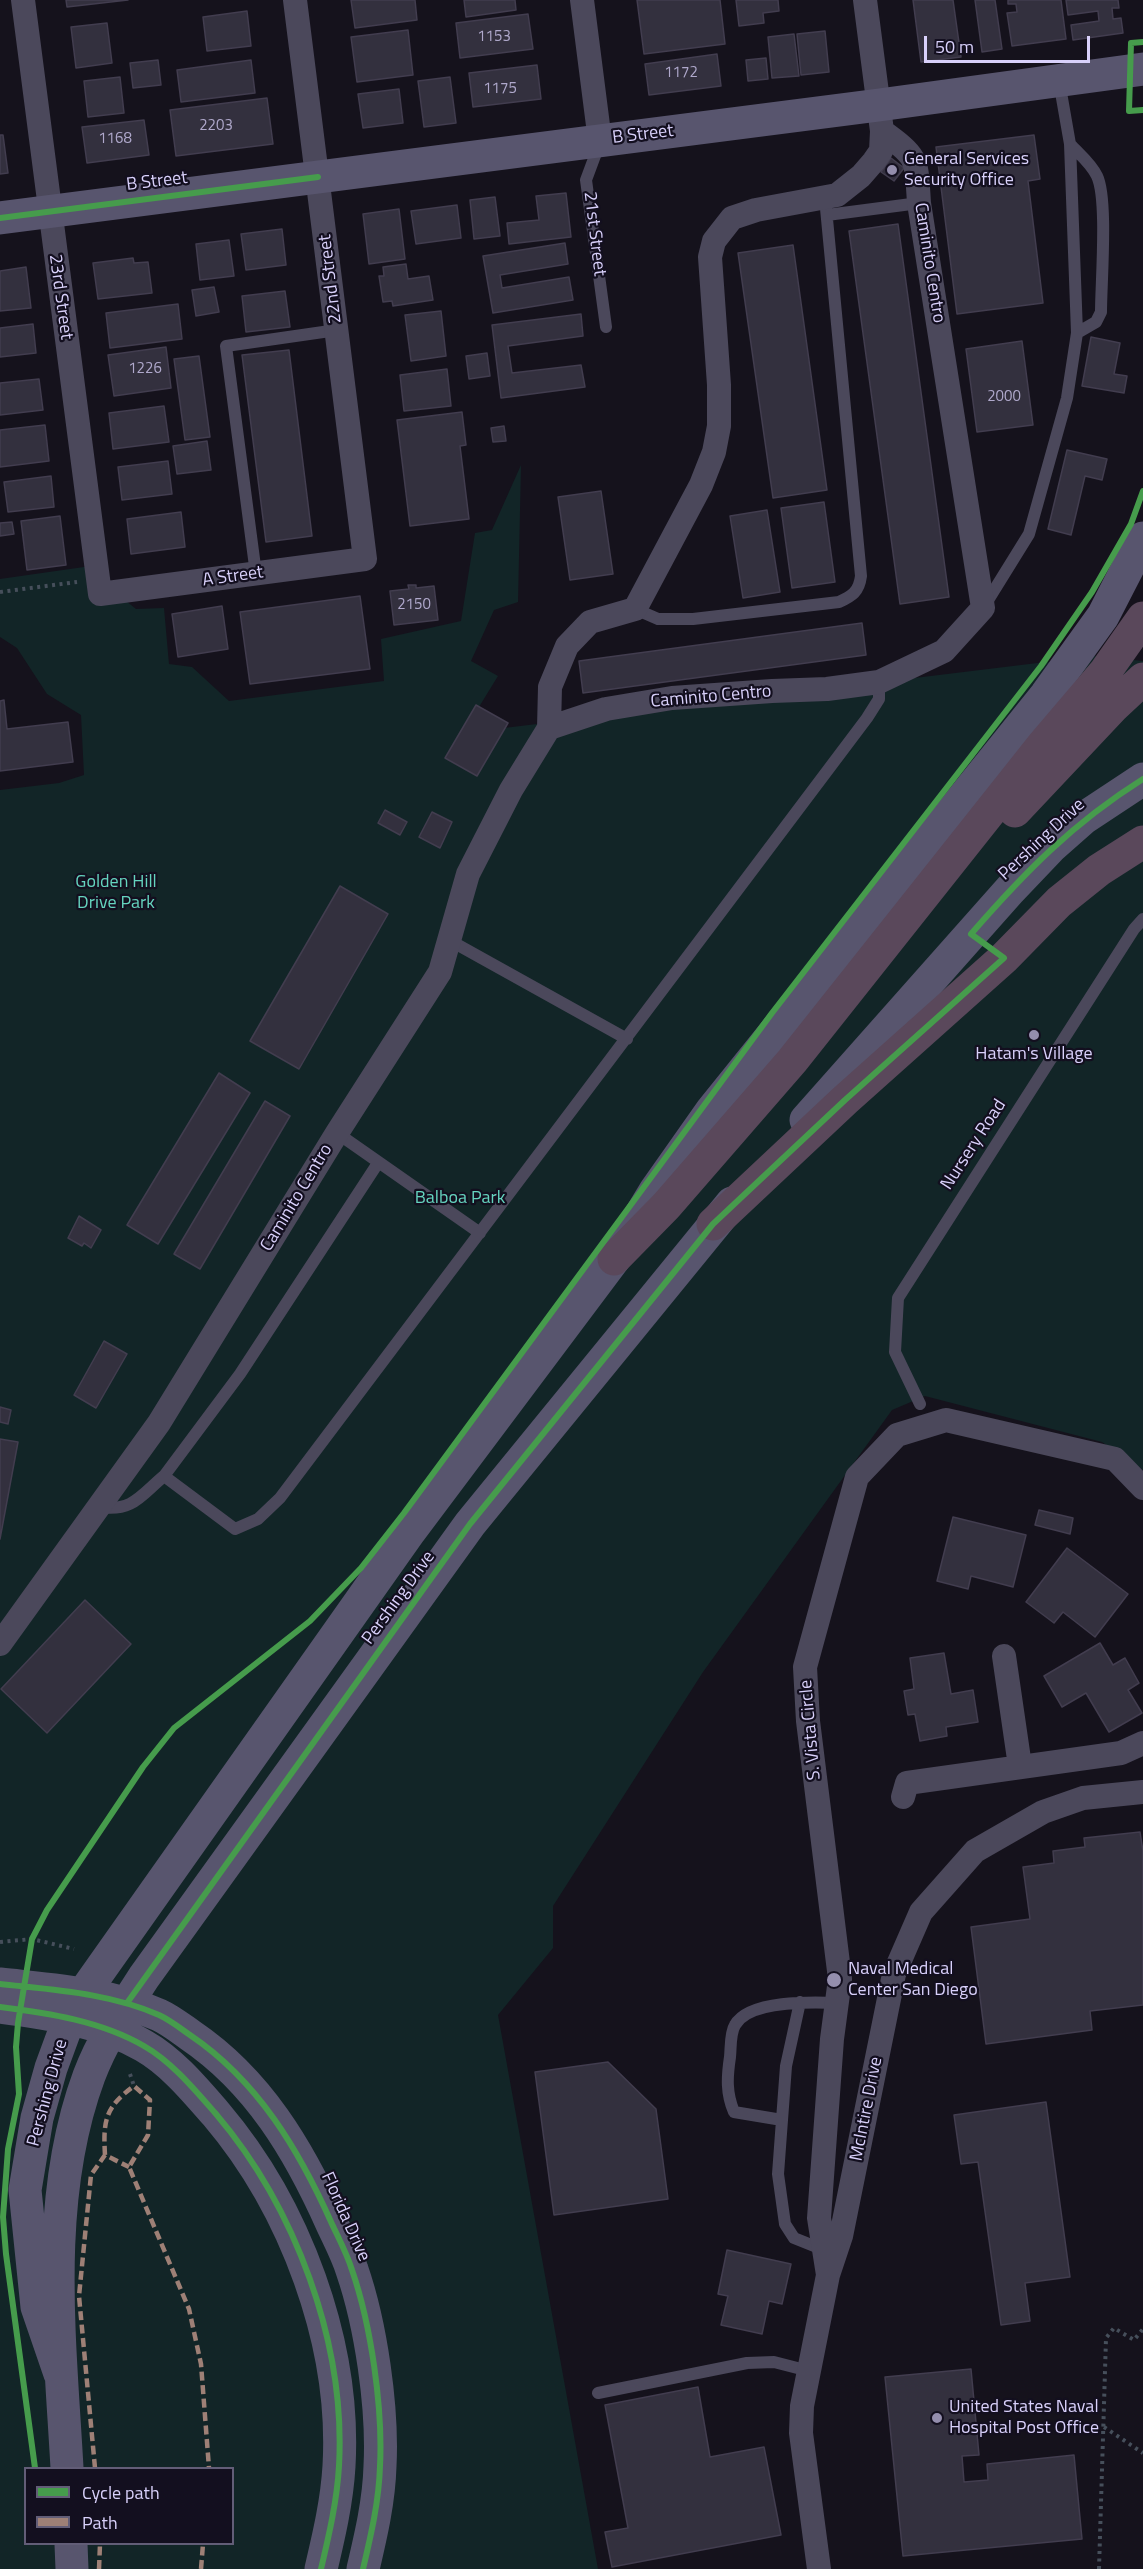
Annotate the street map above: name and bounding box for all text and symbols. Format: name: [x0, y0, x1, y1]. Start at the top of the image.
scale bar: [927, 24, 1094, 62]
house number: 1153: [477, 28, 511, 46]
text: 50 m: [935, 33, 974, 60]
house number: 1172: [664, 64, 698, 82]
house number: 1175: [483, 80, 517, 98]
house number: 2203: [199, 117, 233, 135]
street label: B Street: [611, 121, 675, 149]
house number: 1168: [98, 130, 132, 148]
place label: General Services Security Office: [904, 149, 1029, 192]
marker: General Services Security Office: [885, 163, 899, 177]
street label: B Street: [125, 168, 189, 196]
street label: 21st Street: [578, 190, 610, 278]
street label: Caminito Centro: [909, 201, 949, 325]
street label: 22nd Street: [315, 233, 347, 325]
street label: 23rd Street: [43, 253, 77, 341]
house number: 1226: [128, 360, 162, 378]
house number: 2000: [987, 388, 1021, 406]
street label: A Street: [201, 562, 265, 592]
house number: 2150: [397, 596, 431, 614]
street label: Caminito Centro: [650, 681, 772, 713]
street label: Pershing Drive: [994, 795, 1090, 885]
park label: Golden Hill Drive Park: [75, 872, 157, 914]
marker: Hatam's Village: [1027, 1028, 1041, 1042]
place label: Hatam's Village: [975, 1044, 1093, 1066]
street label: Nursery Road: [937, 1096, 1011, 1194]
street label: Caminito Centro: [256, 1140, 338, 1256]
park label: Balboa Park: [415, 1188, 505, 1210]
street label: Pershing Drive: [358, 1547, 440, 1649]
street label: S. Vista Circle: [796, 1679, 826, 1781]
place label: Naval Medical Center San Diego: [848, 1959, 978, 2002]
marker: Naval Medical Center San Diego: [825, 1971, 843, 1989]
street label: Pershing Drive: [23, 2037, 73, 2149]
street label: McIntire Drive: [846, 2055, 888, 2163]
street label: Florida Drive: [316, 2169, 374, 2265]
place label: United States Naval Hospital Post Office: [949, 2397, 1099, 2440]
marker: United States Naval Hospital Post Office: [930, 2411, 944, 2425]
legend: [24, 2467, 234, 2545]
text: Cycle path: [82, 2479, 160, 2506]
text: Path: [82, 2509, 118, 2536]

